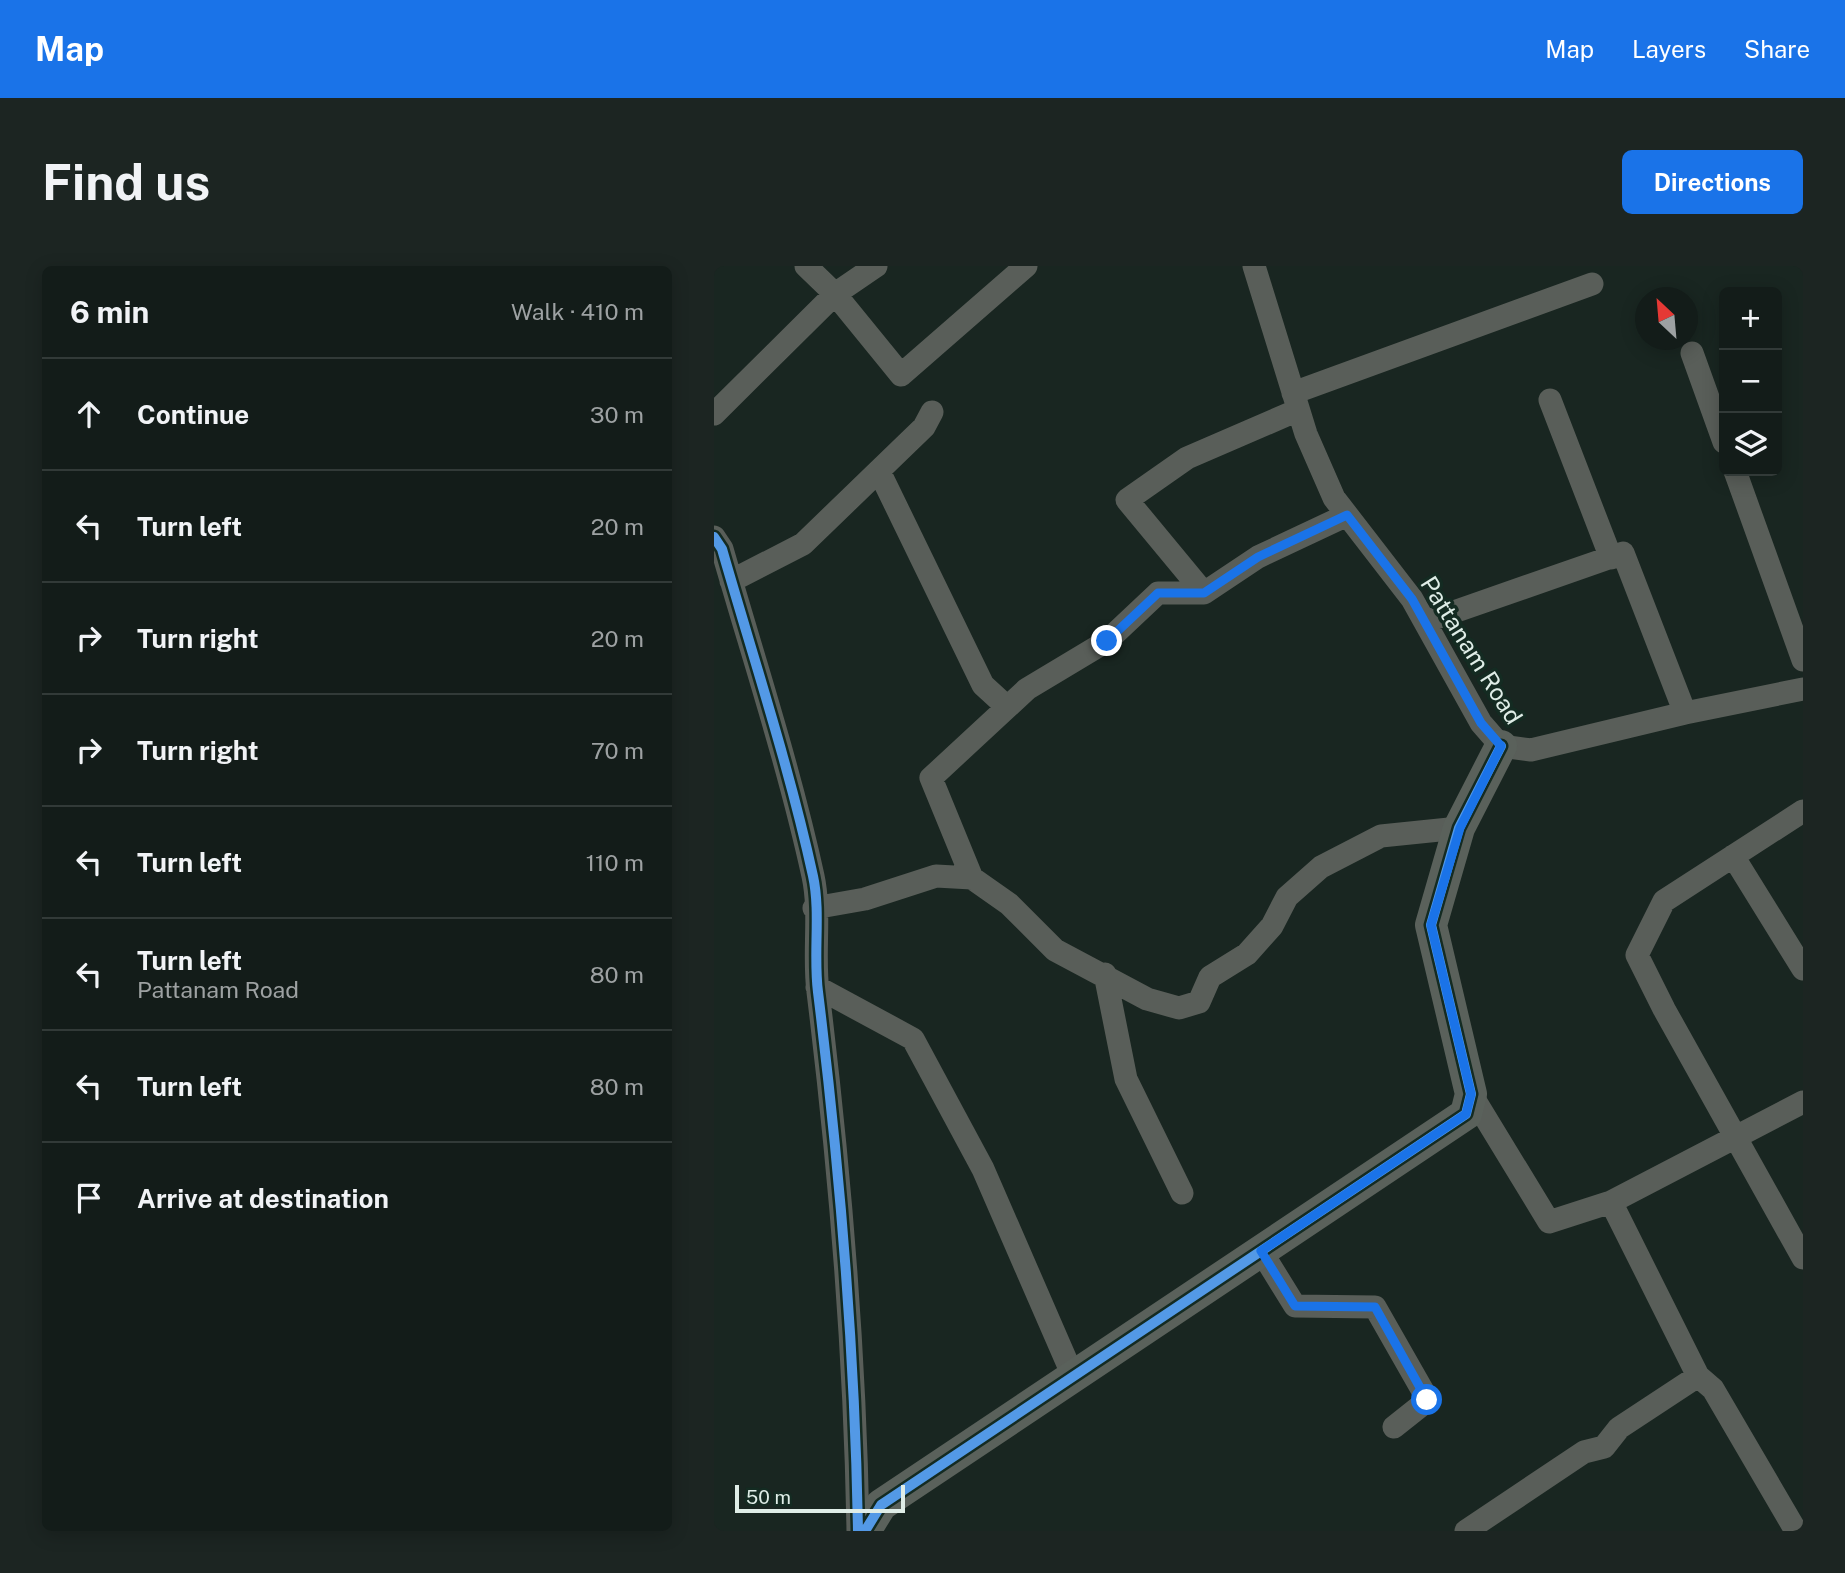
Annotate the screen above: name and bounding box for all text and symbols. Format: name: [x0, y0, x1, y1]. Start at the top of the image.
text: Map: [35, 30, 104, 68]
text: Map: [1545, 35, 1594, 63]
text: Layers: [1632, 35, 1706, 63]
text: Share: [1744, 35, 1810, 63]
button: Directions: [1622, 150, 1803, 214]
text: Find us: [42, 153, 210, 211]
north arrow: [1635, 287, 1698, 350]
map controls: [1719, 287, 1782, 476]
button: +: [1719, 287, 1782, 350]
text: 6 min: [70, 294, 149, 330]
text: Walk · 410 m: [511, 298, 644, 325]
button: −: [1719, 350, 1782, 413]
icon: ahead: [70, 395, 108, 433]
text: Continue: [137, 399, 249, 430]
text: 30 m: [590, 401, 644, 428]
button: layers: [1719, 413, 1782, 476]
icon: left: [70, 507, 108, 545]
text: Turn left: [137, 511, 242, 542]
text: 20 m: [591, 513, 644, 540]
street label: Pattanam Road: [1415, 571, 1529, 729]
icon: right: [70, 619, 108, 657]
text: Turn right: [137, 623, 259, 654]
text: 20 m: [591, 625, 644, 652]
route end: [1091, 625, 1122, 656]
icon: right: [70, 731, 108, 769]
text: Turn right: [137, 735, 259, 766]
text: 70 m: [591, 737, 644, 764]
icon: left: [70, 843, 108, 881]
text: Turn left: [137, 847, 242, 878]
text: 110 m: [586, 849, 644, 876]
text: Turn left: [137, 945, 242, 976]
icon: left: [70, 955, 108, 993]
text: 80 m: [590, 961, 644, 988]
text: Pattanam Road: [137, 976, 299, 1003]
icon: left: [70, 1067, 108, 1105]
text: Turn left: [137, 1071, 242, 1102]
text: 80 m: [590, 1073, 644, 1100]
icon: arrive: [70, 1179, 108, 1217]
text: Arrive at destination: [137, 1183, 389, 1214]
route start: [1411, 1384, 1442, 1415]
scale bar: [735, 1482, 905, 1514]
text: 50 m: [746, 1486, 791, 1508]

